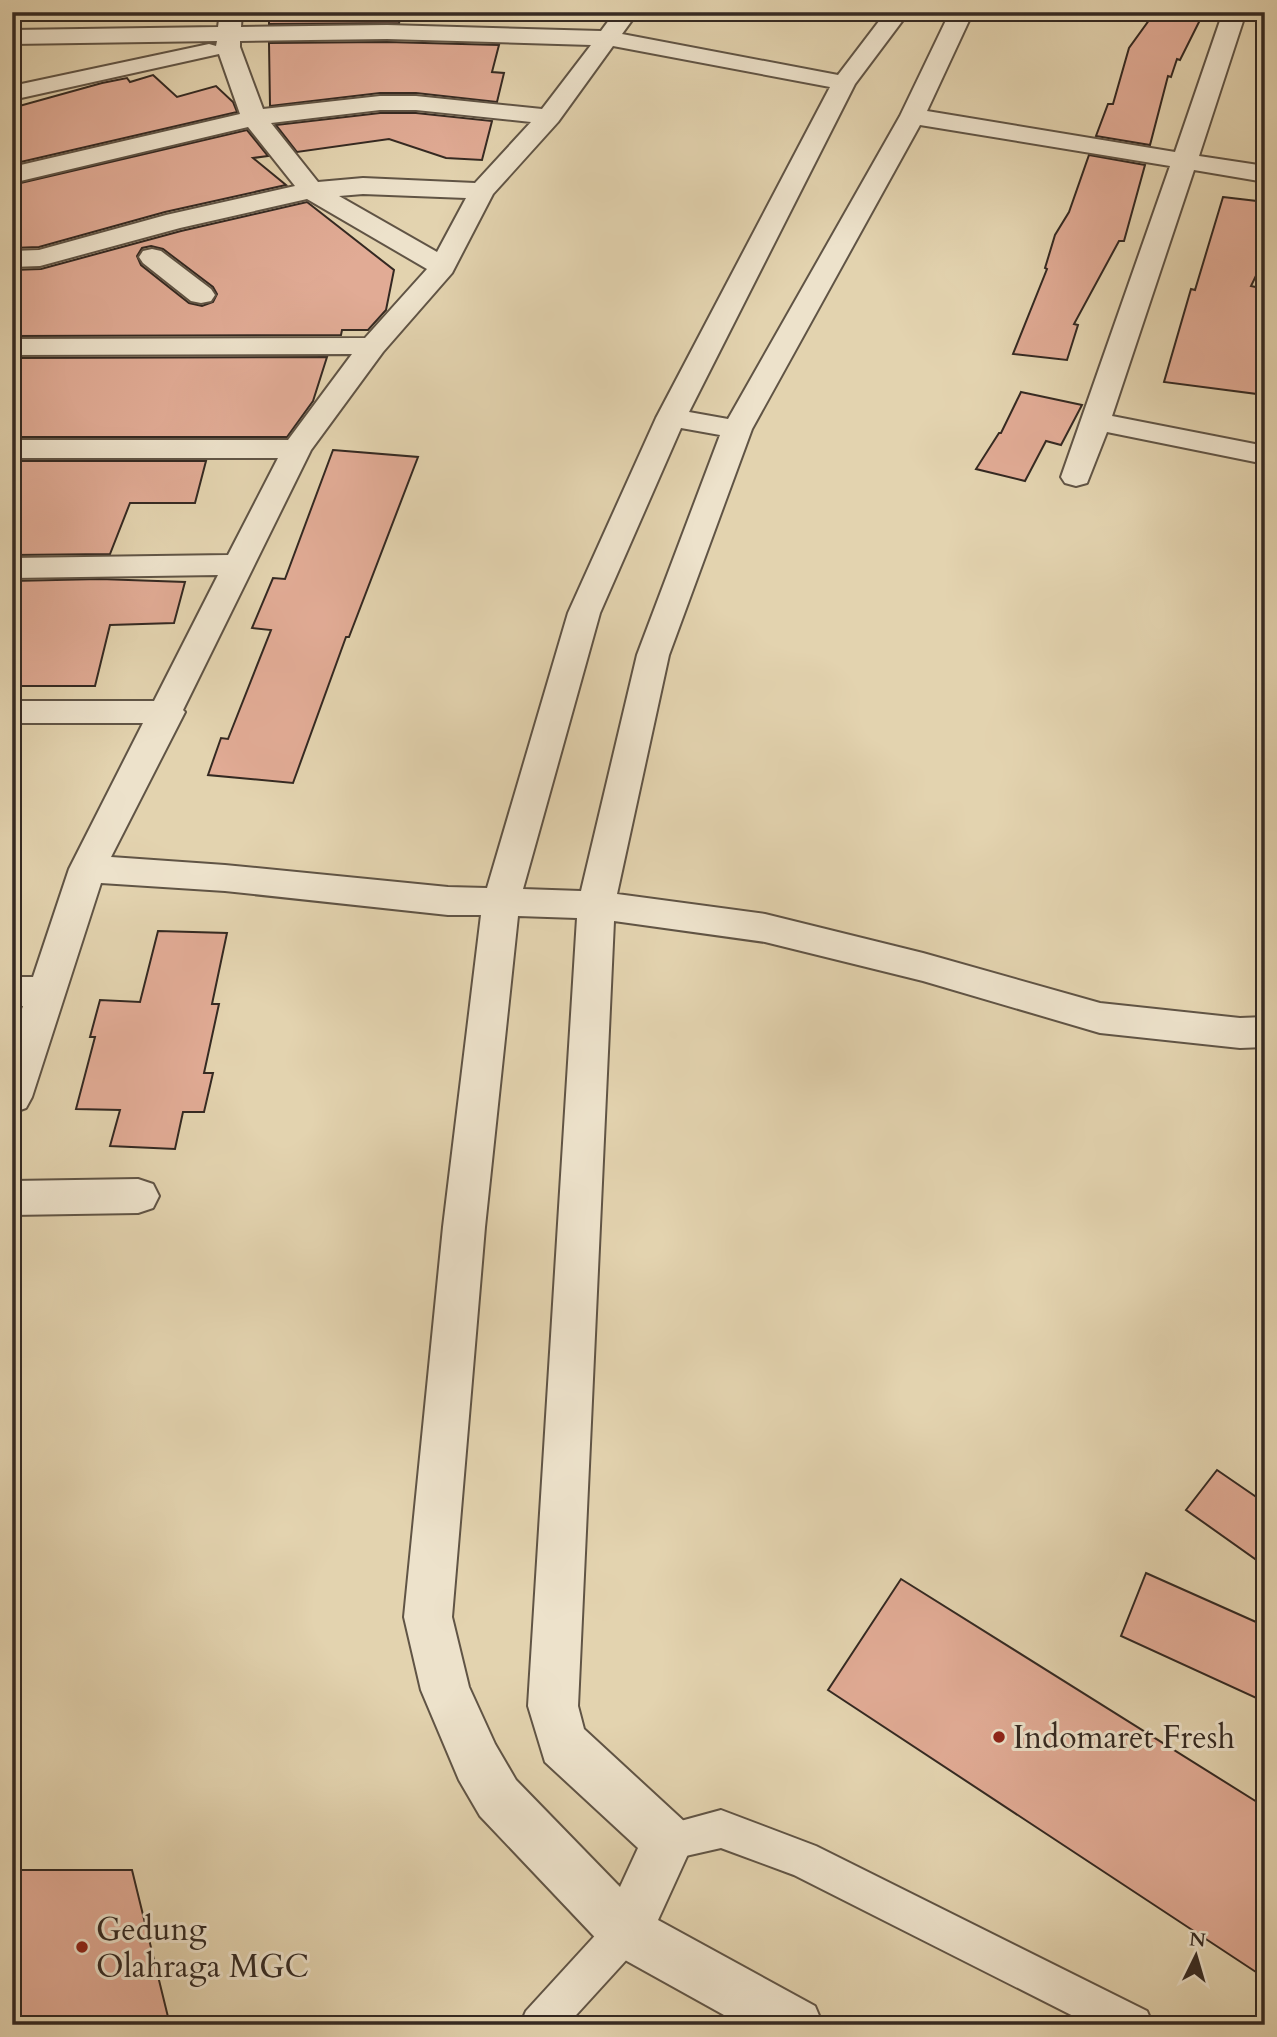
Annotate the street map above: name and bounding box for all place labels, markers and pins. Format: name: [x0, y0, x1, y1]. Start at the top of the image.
place label: Indomaret Fresh: [1013, 1716, 1235, 1760]
marker: Indomaret Fresh: [991, 1729, 1007, 1745]
place label: Gedung Olahraga MGC: [96, 1908, 309, 1989]
marker: Gedung Olahraga MGC: [74, 1939, 90, 1955]

